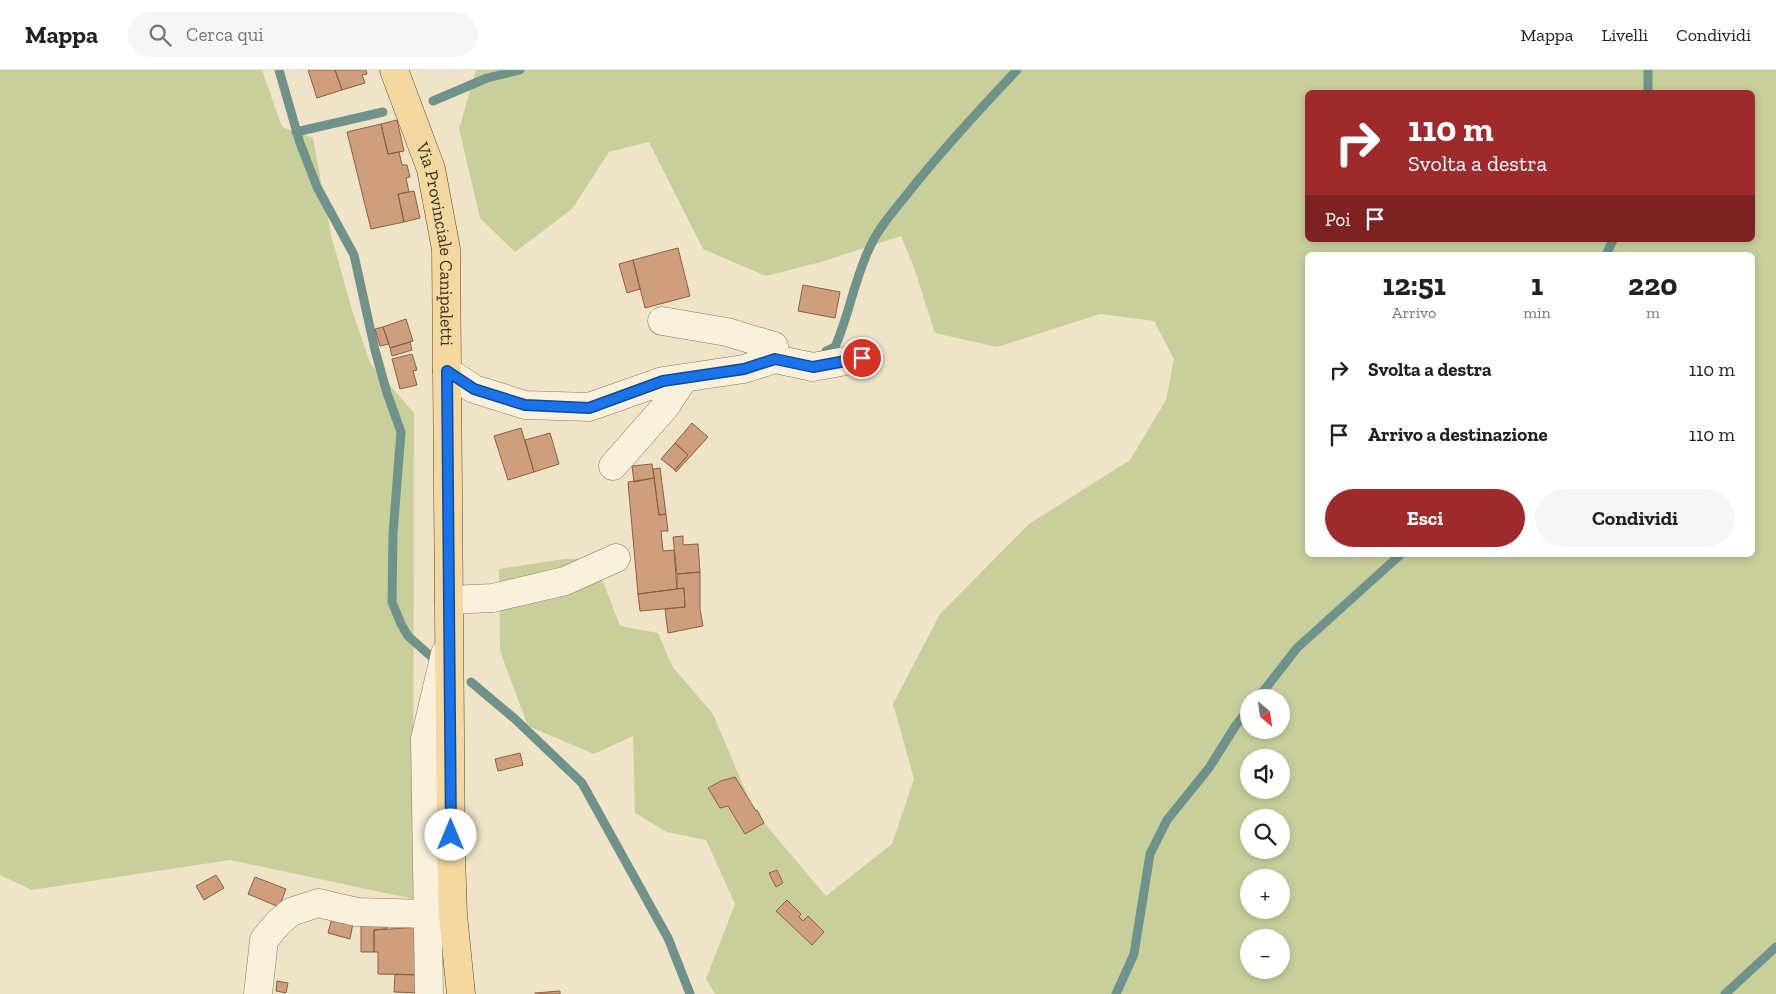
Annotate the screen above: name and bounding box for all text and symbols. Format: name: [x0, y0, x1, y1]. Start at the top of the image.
search box: [128, 12, 478, 57]
text: Mappa: [25, 20, 98, 49]
icon: search: [146, 21, 174, 49]
text: Cerca qui: [186, 23, 264, 46]
text: Mappa: [1521, 24, 1573, 46]
text: Livelli: [1601, 24, 1648, 46]
text: Condividi: [1676, 24, 1751, 46]
text: 110 m: [1408, 108, 1494, 150]
icon: right: [1325, 110, 1390, 175]
street label: Via Provinciale Canipaletti: [411, 138, 458, 346]
text: Svolta a destra: [1408, 150, 1547, 177]
icon: arrive: [1361, 205, 1389, 233]
text: Poi: [1325, 208, 1351, 231]
text: 12:51: [1382, 267, 1446, 303]
text: 1: [1531, 267, 1543, 303]
text: 220: [1628, 267, 1678, 303]
text: Arrivo: [1392, 303, 1436, 322]
text: min: [1523, 303, 1551, 322]
text: m: [1646, 303, 1660, 322]
pin: [841, 337, 883, 379]
icon: arrive: [848, 344, 876, 372]
icon: right: [1325, 356, 1353, 384]
text: Svolta a destra: [1368, 358, 1492, 381]
text: 110 m: [1689, 358, 1735, 381]
icon: arrive: [1325, 421, 1353, 449]
text: Arrivo a destinazione: [1368, 423, 1548, 446]
text: 110 m: [1689, 423, 1735, 446]
button: Esci: [1325, 489, 1525, 547]
button: Condividi: [1535, 489, 1735, 547]
north arrow: [1240, 689, 1290, 739]
map controls: [1240, 689, 1290, 979]
button: sound: [1240, 749, 1290, 799]
position arrow: [424, 808, 476, 860]
button: search: [1240, 809, 1290, 859]
button: +: [1240, 869, 1290, 919]
button: −: [1240, 929, 1290, 979]

